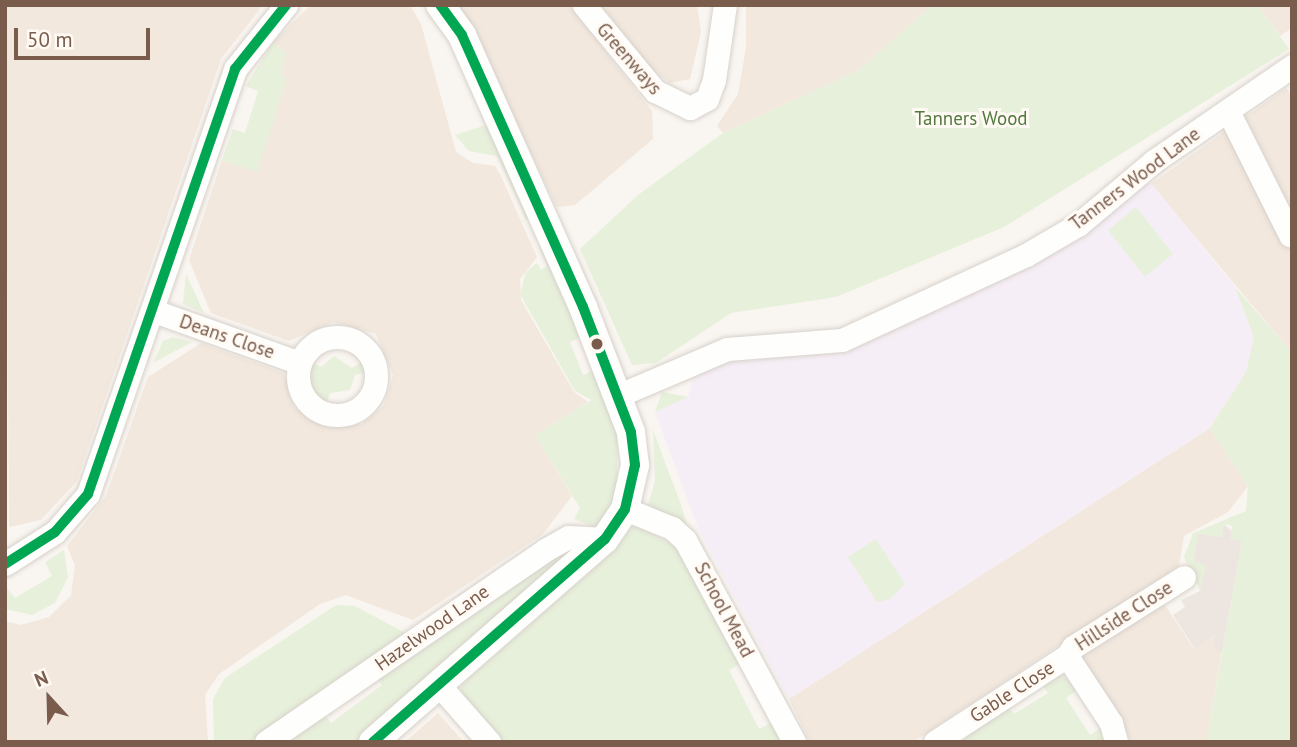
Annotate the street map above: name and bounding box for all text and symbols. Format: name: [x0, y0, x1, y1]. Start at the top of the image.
scale bar: [18, 14, 154, 58]
street label: Greenways: [592, 18, 666, 100]
text: 50 m: [27, 26, 73, 53]
park label: Tanners Wood: [914, 108, 1028, 130]
street label: Tanners Wood Lane: [1065, 123, 1205, 235]
street label: Deans Close: [176, 310, 278, 364]
unlabelled marker: [590, 337, 604, 351]
street label: School Mead: [689, 559, 759, 661]
street label: Hillside Close: [1071, 576, 1177, 656]
street label: Hazelwood Lane: [371, 580, 493, 676]
street label: Gable Close: [966, 656, 1058, 728]
north arrow: [14, 663, 84, 733]
text: N: [31, 665, 51, 692]

